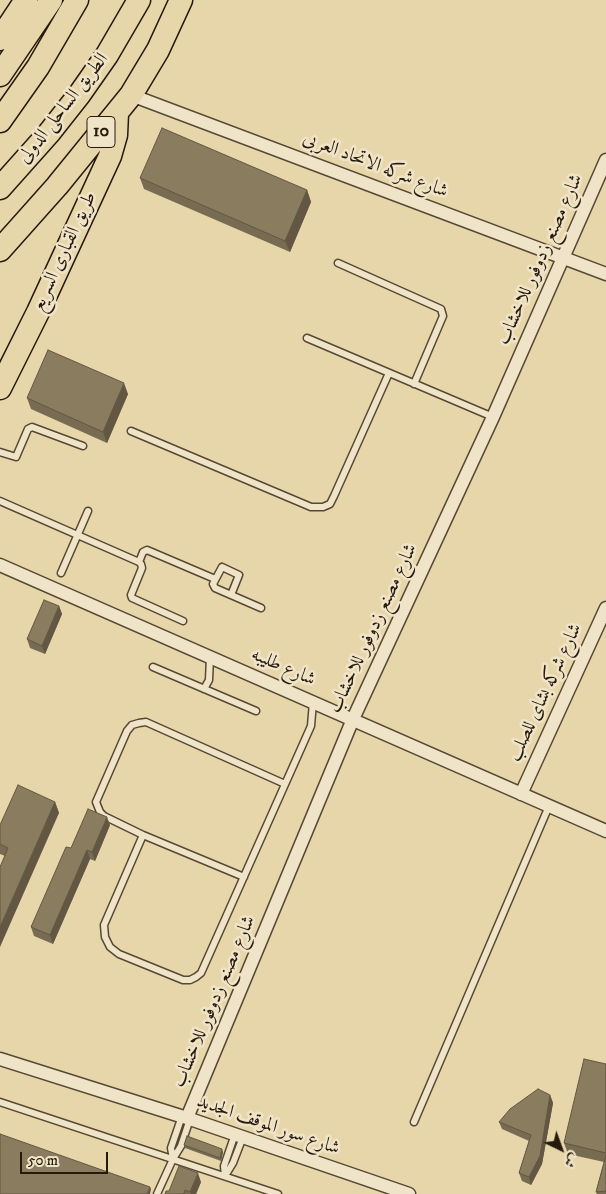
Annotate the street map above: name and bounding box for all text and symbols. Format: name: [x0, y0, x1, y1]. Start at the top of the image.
street label: الطريق الساحلى الدولى: [14, 49, 114, 169]
road number: 10: [87, 116, 115, 148]
street label: شارع شركه الاتحاد العربى: [299, 128, 451, 204]
street label: شارع مصنع زدوفور للاخشاب: [493, 171, 589, 349]
street label: طريق القبارى السريع: [27, 189, 103, 315]
street label: شارع مصنع زدوفور للاخشاب: [325, 541, 423, 717]
street label: شارع شركه بشاى للصلب: [504, 620, 588, 766]
street label: شارع طليبه: [247, 644, 319, 692]
street label: شارع مصنع زدوفور للاخشاب: [168, 913, 262, 1091]
street label: شارع سور الموقف الجديد: [194, 1091, 342, 1161]
north arrow: [536, 1124, 586, 1174]
scale bar: [22, 1142, 110, 1174]
text: ش: [560, 1149, 582, 1171]
text: 50 m: [28, 1151, 58, 1170]

